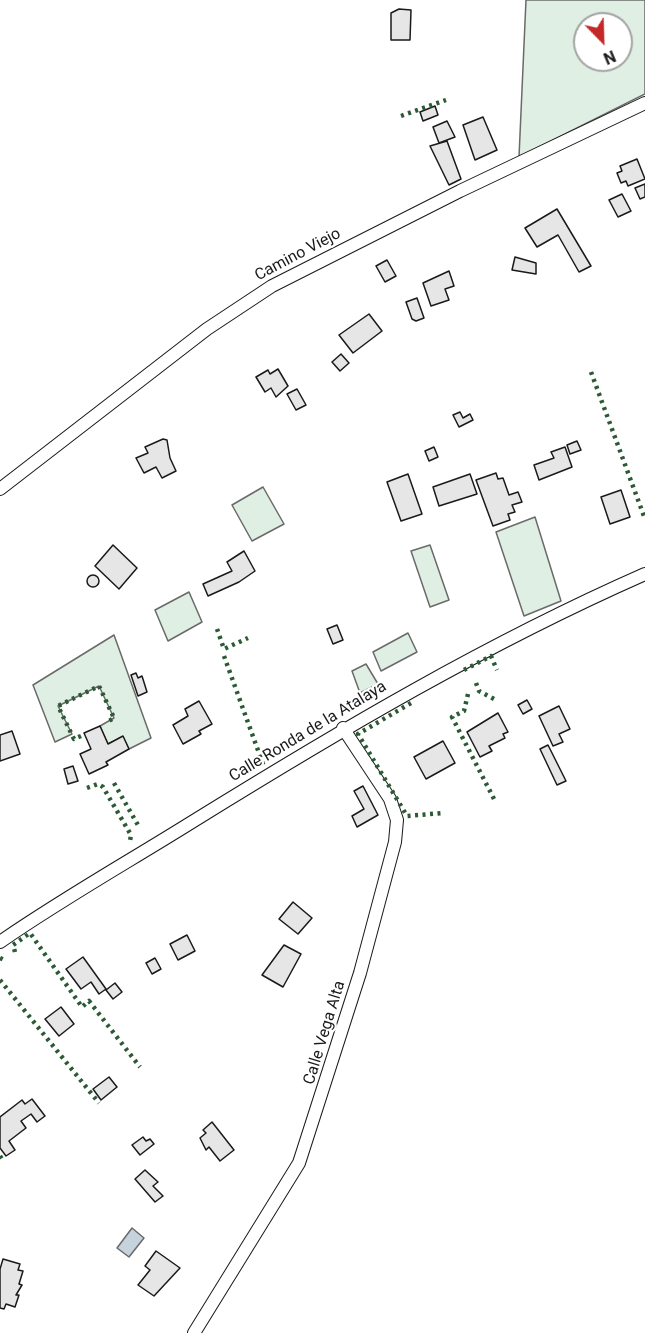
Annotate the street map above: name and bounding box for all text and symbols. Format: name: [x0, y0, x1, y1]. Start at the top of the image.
north arrow: [573, 12, 633, 72]
text: N: [601, 46, 618, 68]
street label: Camino Viejo: [252, 224, 344, 286]
street label: Calle Ronda de la Atalaya: [226, 677, 390, 787]
street label: Calle Vega Alta: [300, 979, 350, 1087]

